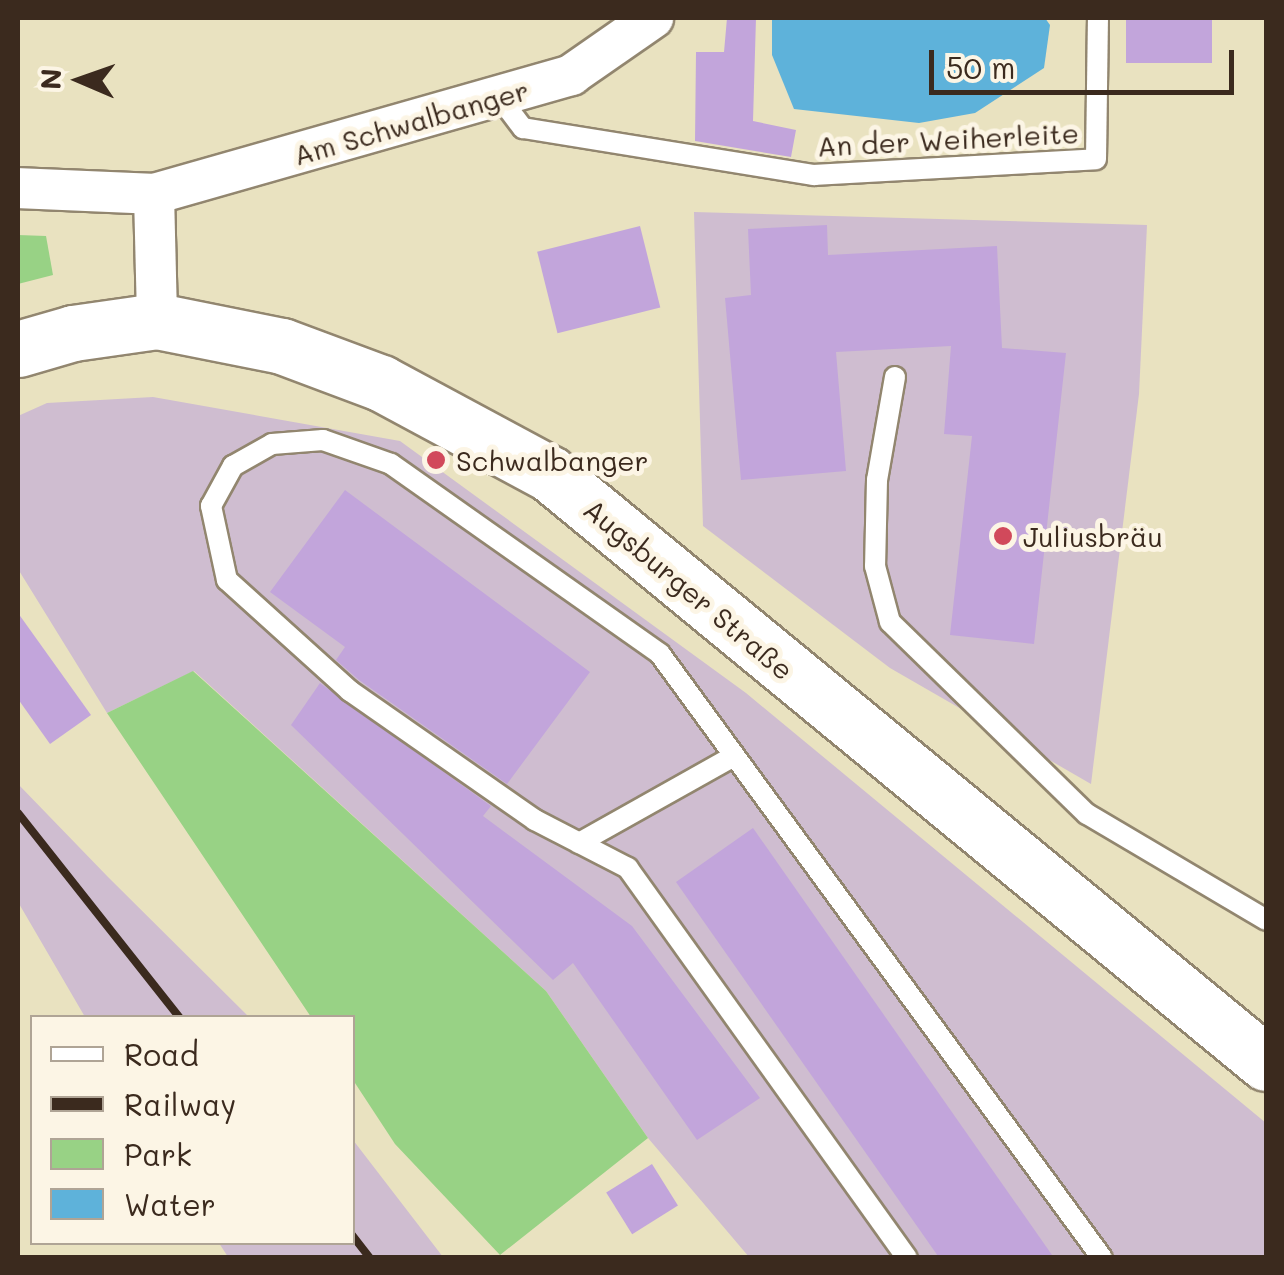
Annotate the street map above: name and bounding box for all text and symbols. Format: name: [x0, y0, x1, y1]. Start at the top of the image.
north arrow: [30, 30, 130, 130]
scale bar: [934, 30, 1239, 92]
text: 50 m: [946, 47, 1016, 87]
text: N: [32, 68, 68, 90]
street label: Am Schwalbanger: [289, 72, 533, 172]
street label: An der Weiherleite: [816, 115, 1080, 163]
place label: Schwalbanger: [456, 443, 649, 477]
marker: Schwalbanger: [425, 449, 447, 471]
street label: Augsburger Straße: [577, 492, 801, 686]
place label: Juliusbräu: [1023, 519, 1163, 553]
marker: Juliusbräu: [992, 525, 1014, 547]
legend: [30, 1015, 355, 1245]
text: Road: [124, 1034, 199, 1074]
text: Railway: [124, 1084, 236, 1124]
text: Park: [124, 1134, 192, 1174]
text: Water: [124, 1184, 216, 1224]

